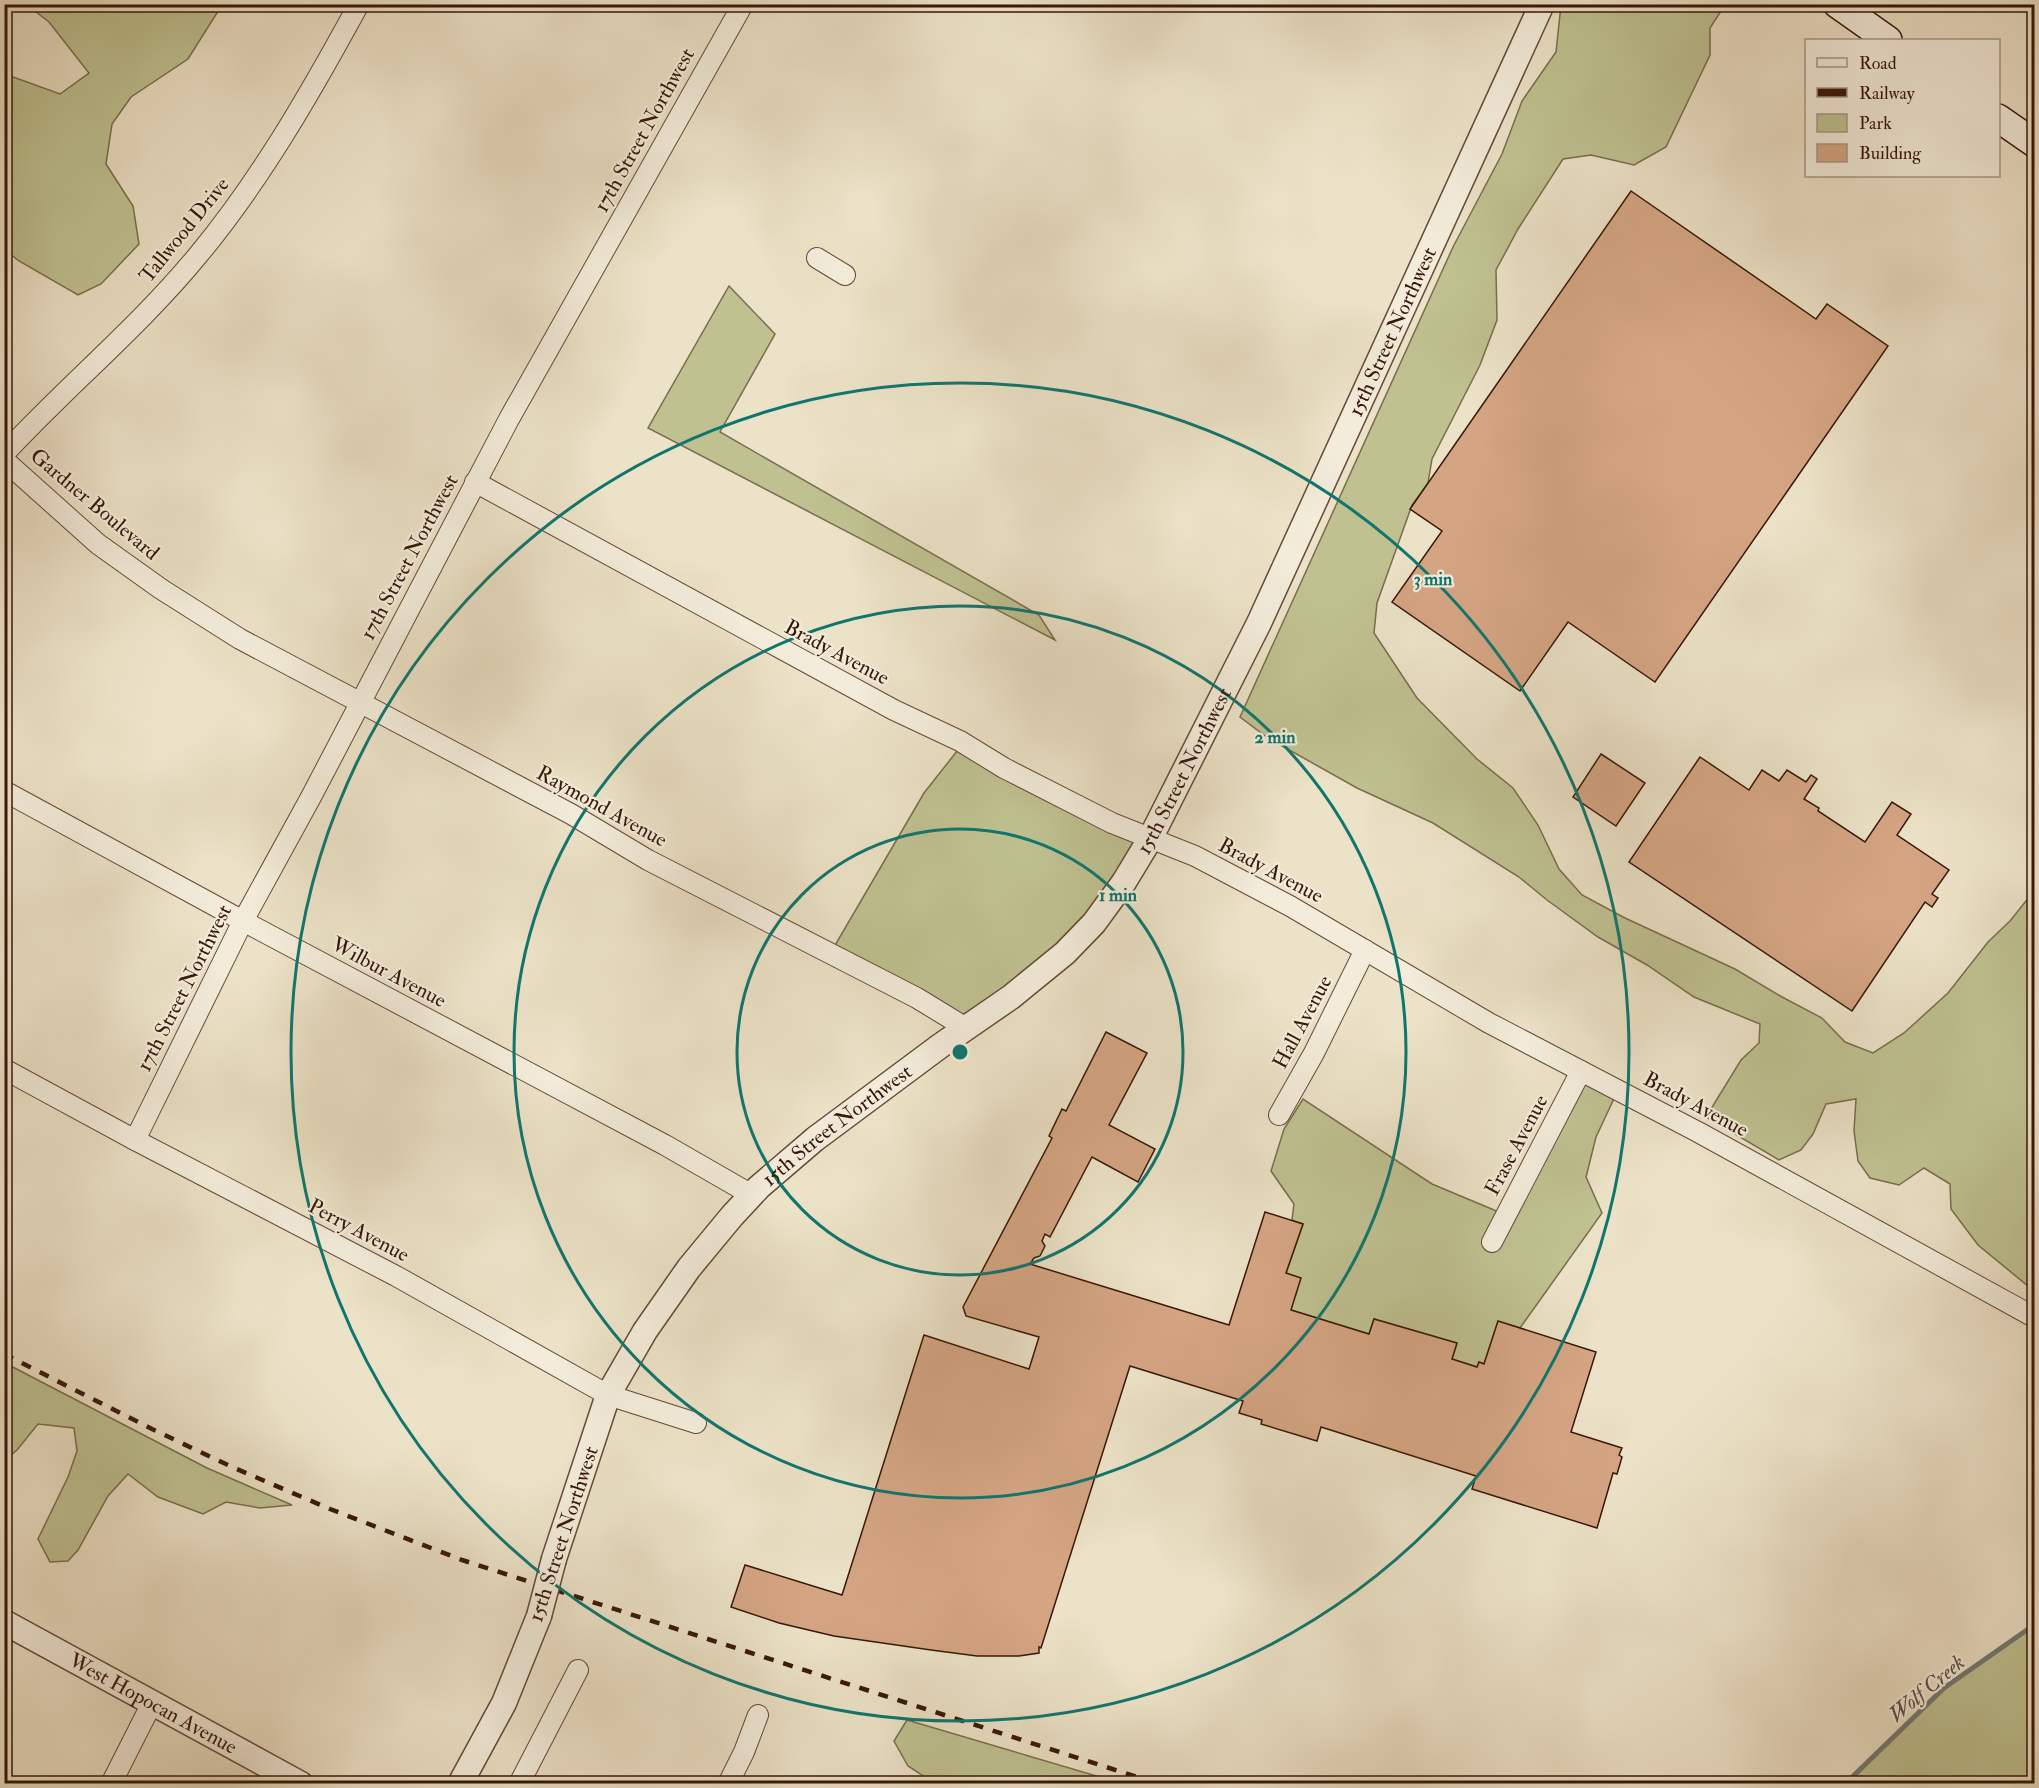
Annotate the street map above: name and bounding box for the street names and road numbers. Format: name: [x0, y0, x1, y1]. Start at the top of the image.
street label: 17th Street Northwest: [588, 43, 701, 217]
street label: Tallwood Drive: [134, 172, 235, 289]
street label: 15th Street Northwest: [1342, 243, 1443, 421]
street label: Gardner Boulevard: [24, 442, 165, 567]
street label: 17th Street Northwest: [354, 470, 465, 645]
street label: Brady Avenue: [780, 614, 894, 691]
street label: 15th Street Northwest: [1131, 683, 1238, 860]
street label: Raymond Avenue: [532, 759, 672, 854]
street label: Brady Avenue: [1214, 832, 1328, 909]
street label: 17th Street Northwest: [131, 900, 238, 1076]
street label: Wilbur Avenue: [326, 930, 451, 1014]
street label: Hall Avenue: [1267, 971, 1338, 1074]
street label: 15th Street Northwest: [756, 1058, 918, 1193]
street label: Brady Avenue: [1639, 1066, 1753, 1143]
street label: Frase Avenue: [1479, 1090, 1554, 1200]
street label: Perry Avenue: [304, 1193, 414, 1268]
street label: 15th Street Northwest: [522, 1443, 605, 1626]
street label: West Hopocan Avenue: [63, 1647, 242, 1761]

